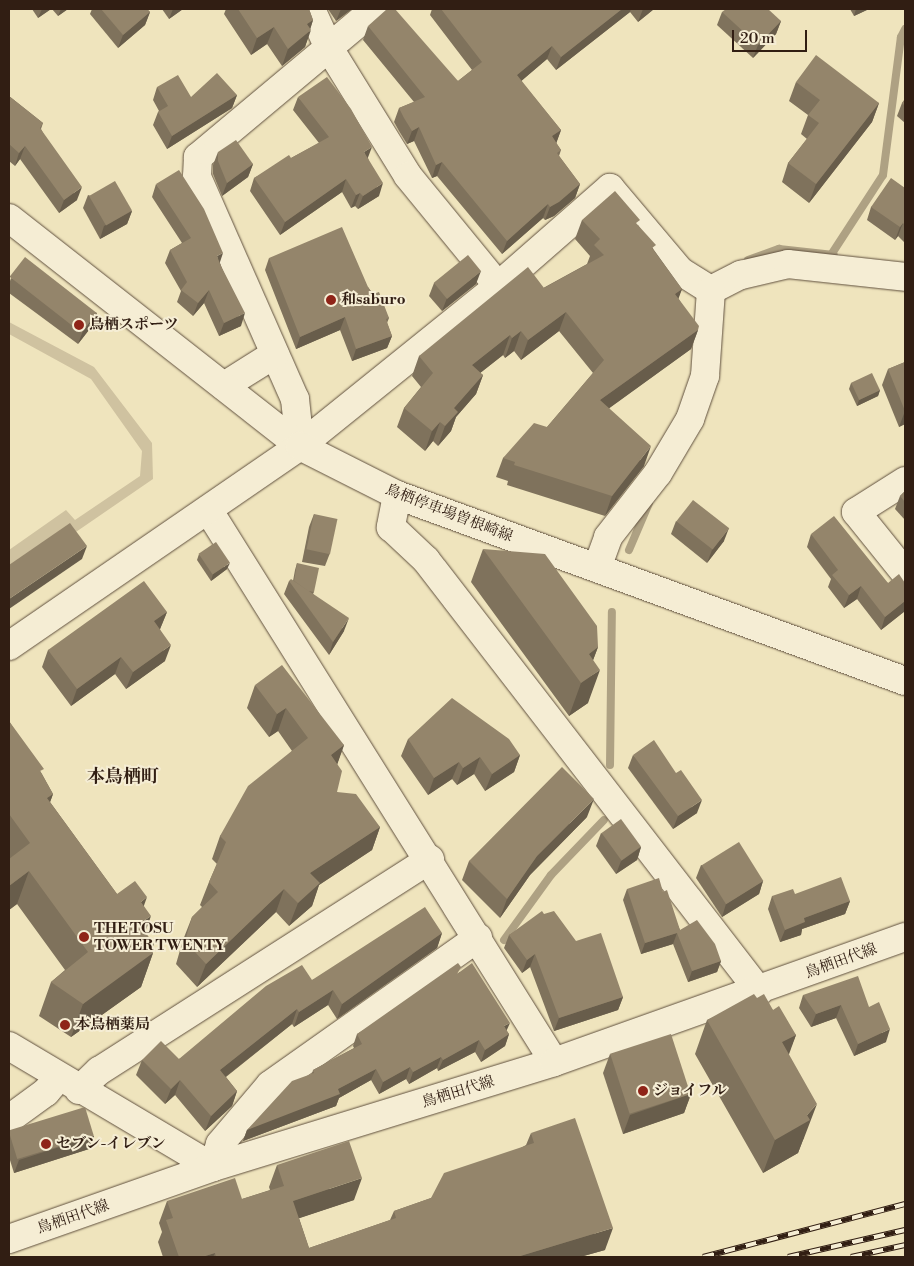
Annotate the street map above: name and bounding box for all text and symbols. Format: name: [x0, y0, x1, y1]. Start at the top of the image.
scale bar: [734, 20, 809, 52]
text: 20 m: [740, 29, 775, 48]
place label: 和saburo: [341, 291, 405, 309]
marker: 和saburo: [325, 294, 337, 306]
place label: 鳥栖スポーツ: [89, 316, 179, 334]
marker: 鳥栖スポーツ: [73, 319, 85, 331]
street label: 鳥栖停車場曽根崎線: [383, 480, 515, 546]
district label: 本鳥栖町: [87, 766, 159, 788]
place label: THE TOSU TOWER TWENTY: [94, 919, 226, 954]
marker: THE TOSU TOWER TWENTY: [78, 931, 90, 943]
street label: 鳥栖田代線: [803, 940, 879, 982]
place label: 本鳥栖薬局: [75, 1016, 150, 1034]
marker: 本鳥栖薬局: [59, 1019, 71, 1031]
street label: 鳥栖田代線: [420, 1072, 496, 1112]
place label: ジョイフル: [653, 1082, 728, 1100]
marker: ジョイフル: [637, 1085, 649, 1097]
place label: セブン-イレブン: [56, 1135, 167, 1153]
marker: セブン-イレブン: [40, 1138, 52, 1150]
street label: 鳥栖田代線: [35, 1196, 111, 1238]

